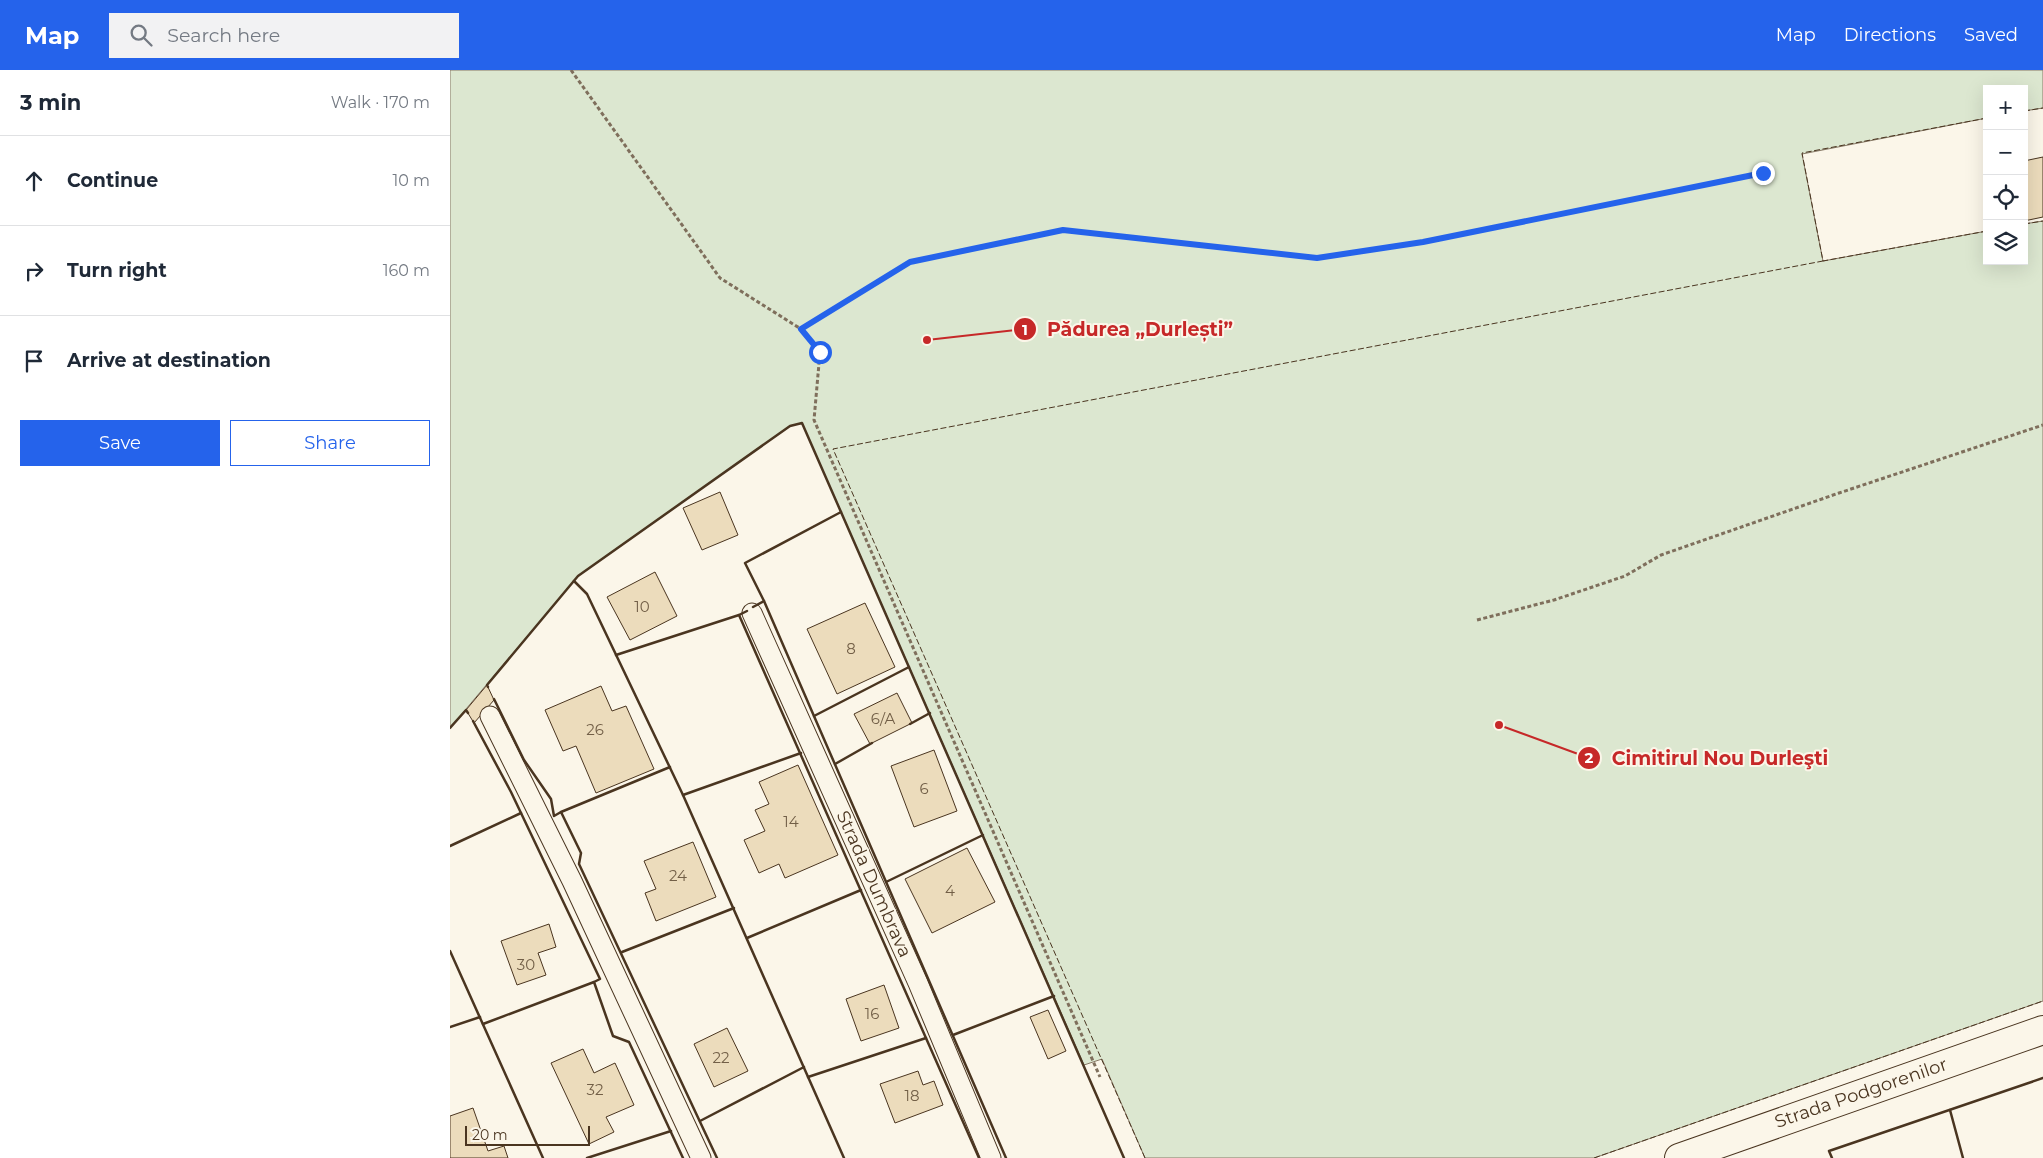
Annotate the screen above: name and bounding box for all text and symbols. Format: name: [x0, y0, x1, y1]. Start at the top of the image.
search box: [109, 13, 459, 58]
text: Map: [25, 21, 79, 50]
icon: search: [127, 21, 155, 49]
text: Search here: [167, 24, 280, 47]
text: Map: [1776, 24, 1816, 46]
text: Directions: [1844, 24, 1936, 46]
text: Saved: [1964, 24, 2018, 46]
map controls: [1983, 85, 2028, 265]
button: +: [1983, 85, 2028, 130]
text: 3 min: [20, 90, 81, 115]
text: Walk · 170 m: [331, 93, 430, 112]
button: −: [1983, 130, 2028, 175]
route end: [1752, 162, 1775, 185]
icon: ahead: [20, 167, 48, 195]
text: Continue: [67, 169, 158, 192]
text: 10 m: [392, 171, 430, 190]
button: locate: [1983, 175, 2028, 220]
button: layers: [1983, 220, 2028, 265]
icon: right: [20, 257, 48, 285]
text: Turn right: [67, 259, 167, 282]
text: 160 m: [383, 261, 430, 280]
callout: Pădurea „Durlești”: [1012, 312, 1243, 346]
text: Pădurea „Durlești”: [1047, 318, 1233, 342]
text: 1: [1022, 320, 1028, 339]
route start: [809, 341, 832, 364]
icon: arrive: [20, 347, 48, 375]
text: Arrive at destination: [67, 349, 271, 372]
button: Save: [20, 420, 220, 466]
button: Share: [230, 420, 430, 466]
house number: 10: [634, 597, 650, 616]
house number: 8: [846, 639, 856, 658]
house number: 6/A: [871, 709, 895, 728]
house number: 26: [586, 720, 604, 739]
callout: Cimitirul Nou Durleşti: [1576, 741, 1838, 775]
text: Cimitirul Nou Durleşti: [1612, 747, 1828, 770]
text: 2: [1585, 748, 1594, 767]
house number: 6: [919, 779, 929, 798]
street label: Strada Dumbrava: [832, 807, 916, 961]
house number: 14: [783, 812, 799, 831]
house number: 24: [669, 866, 687, 885]
house number: 4: [945, 881, 955, 900]
house number: 30: [517, 955, 535, 974]
house number: 16: [865, 1004, 879, 1023]
house number: 22: [712, 1048, 730, 1067]
street label: Strada Podgorenilor: [1772, 1053, 1950, 1133]
house number: 32: [587, 1080, 603, 1099]
house number: 18: [905, 1086, 920, 1105]
scale bar: [465, 1123, 590, 1146]
text: 20 m: [472, 1126, 508, 1144]

